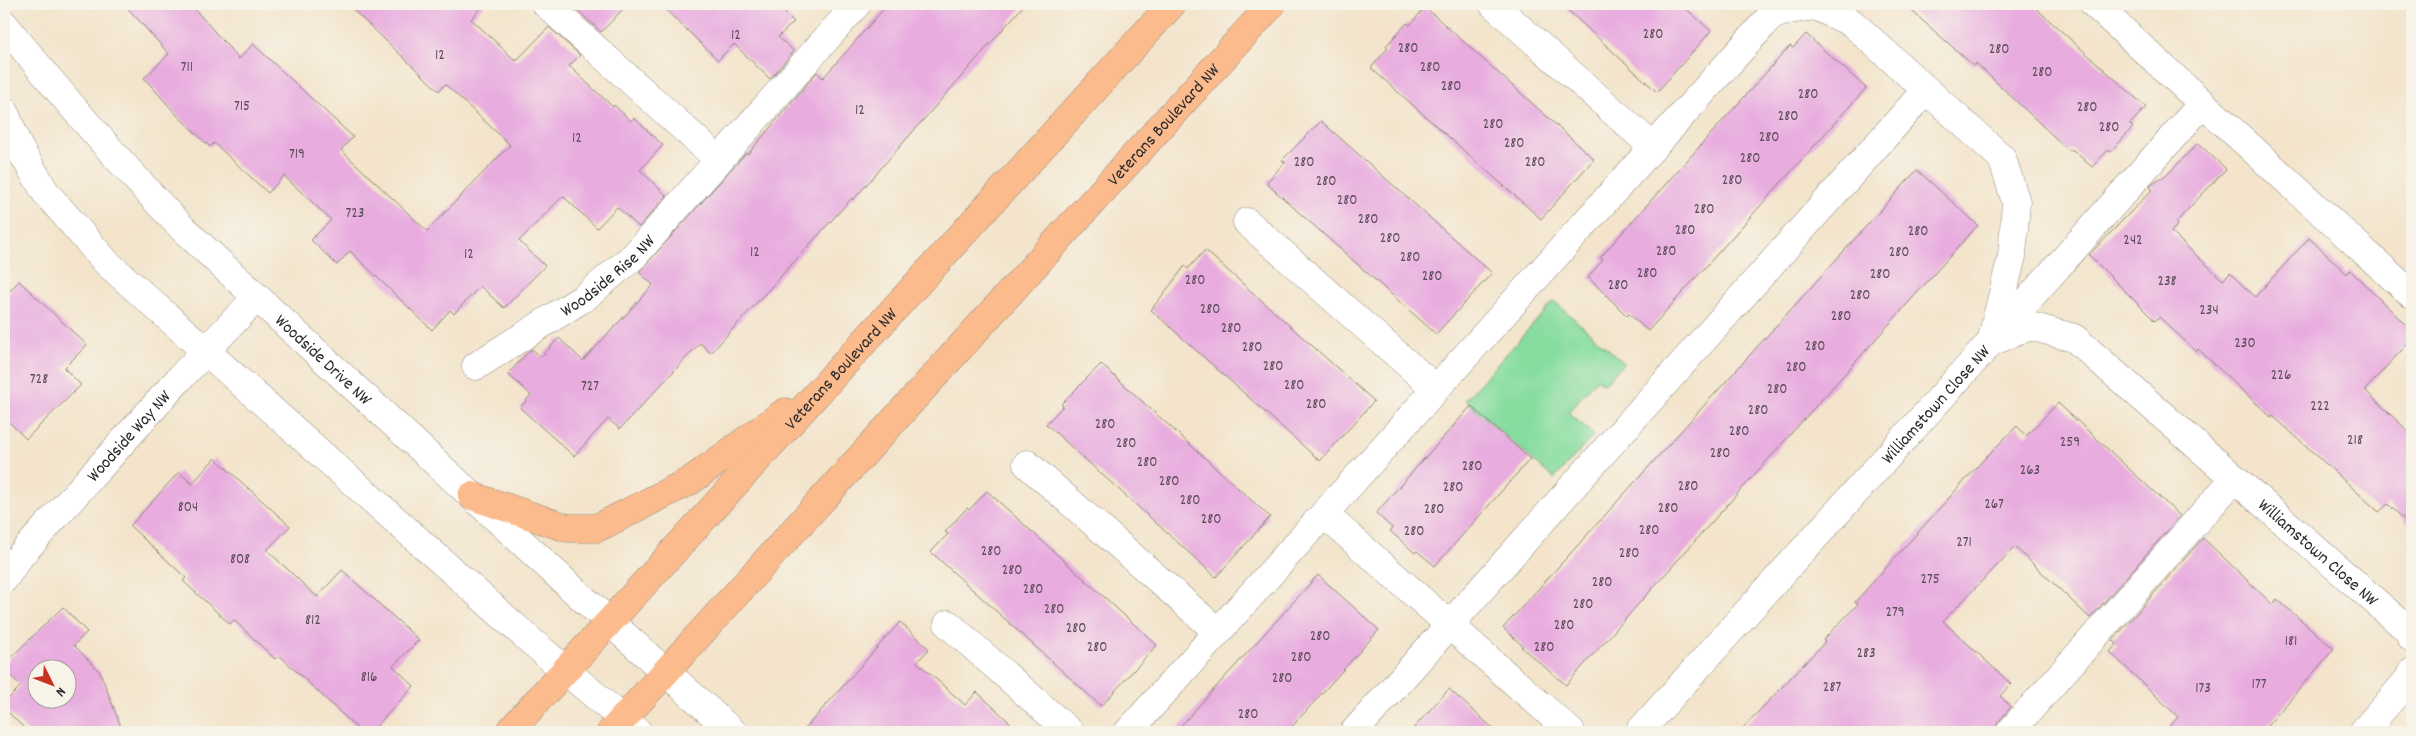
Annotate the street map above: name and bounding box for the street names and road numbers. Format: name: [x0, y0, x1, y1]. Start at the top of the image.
street label: Veterans Boulevard NW: [1103, 59, 1227, 193]
street label: Woodside Rise NW: [556, 230, 663, 324]
street label: Veterans Boulevard NW: [780, 303, 905, 437]
street label: Woodside Drive NW: [268, 310, 377, 413]
street label: Williamstown Close NW: [1877, 340, 1998, 471]
street label: Woodside Way NW: [82, 385, 179, 489]
street label: Williamstown Close NW: [2251, 494, 2383, 614]

